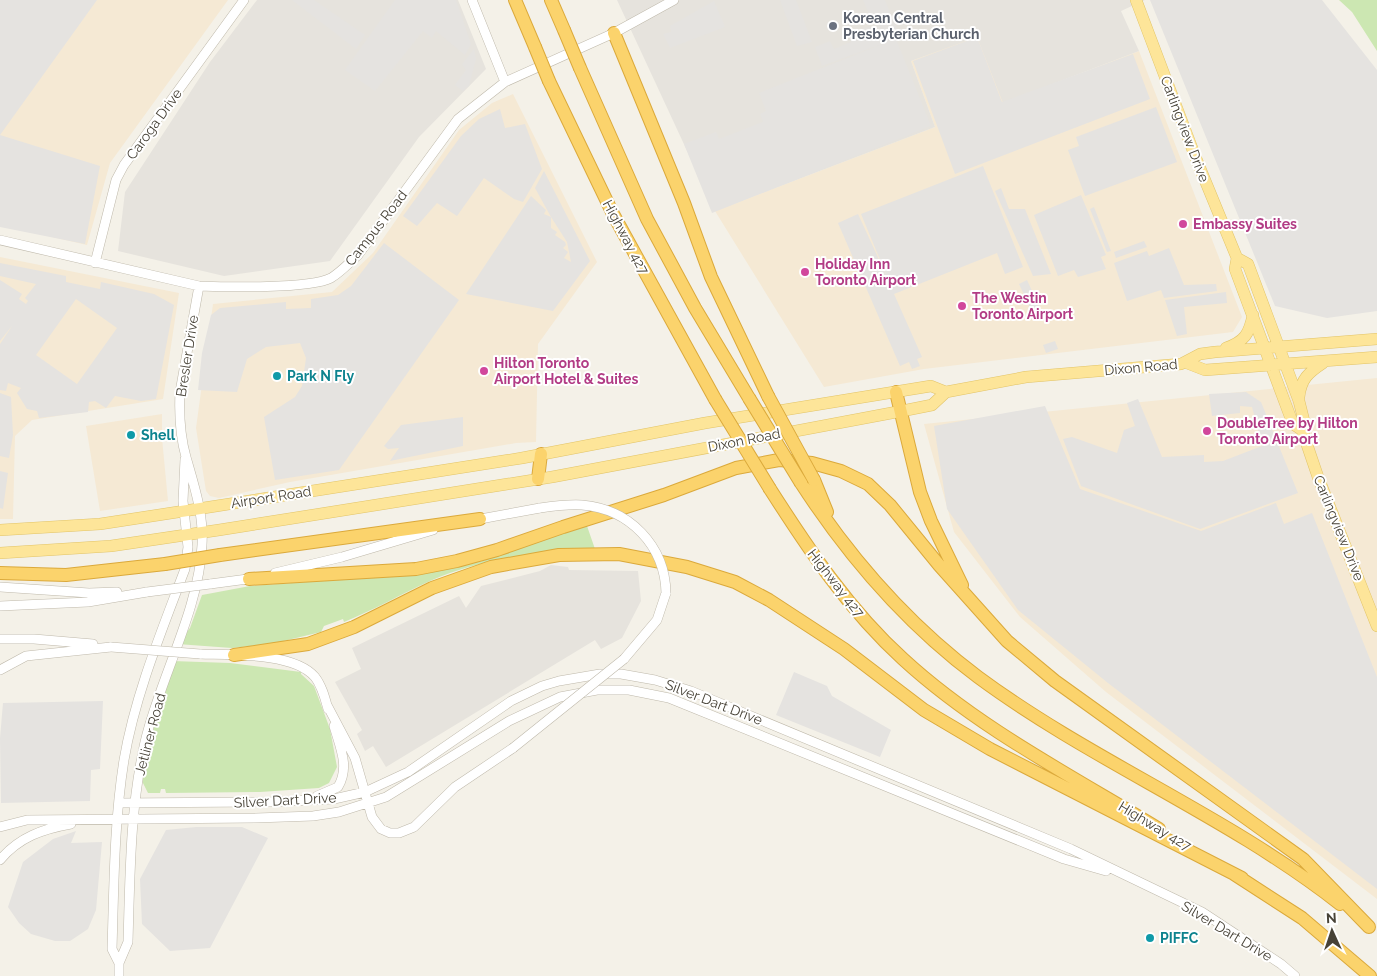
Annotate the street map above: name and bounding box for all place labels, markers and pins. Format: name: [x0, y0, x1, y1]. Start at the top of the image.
place label: Korean Central Presbyterian Church: [843, 10, 980, 42]
marker: Korean Central Presbyterian Church: [827, 20, 839, 32]
place label: Embassy Suites: [1193, 216, 1297, 232]
marker: Embassy Suites: [1177, 218, 1189, 230]
place label: Holiday Inn Toronto Airport: [815, 256, 917, 288]
marker: Holiday Inn Toronto Airport: [799, 266, 811, 278]
place label: The Westin Toronto Airport: [972, 290, 1074, 322]
marker: The Westin Toronto Airport: [956, 300, 968, 312]
place label: Hilton Toronto Airport Hotel & Suites: [494, 355, 638, 387]
marker: Hilton Toronto Airport Hotel & Suites: [478, 365, 490, 377]
place label: Park N Fly: [287, 368, 354, 384]
marker: Park N Fly: [271, 370, 283, 382]
place label: DoubleTree by Hilton Toronto Airport: [1217, 415, 1358, 447]
marker: DoubleTree by Hilton Toronto Airport: [1201, 425, 1213, 437]
place label: Shell: [141, 427, 176, 443]
marker: Shell: [125, 429, 137, 441]
place label: PIFFC: [1160, 930, 1199, 946]
marker: PIFFC: [1144, 932, 1156, 944]

